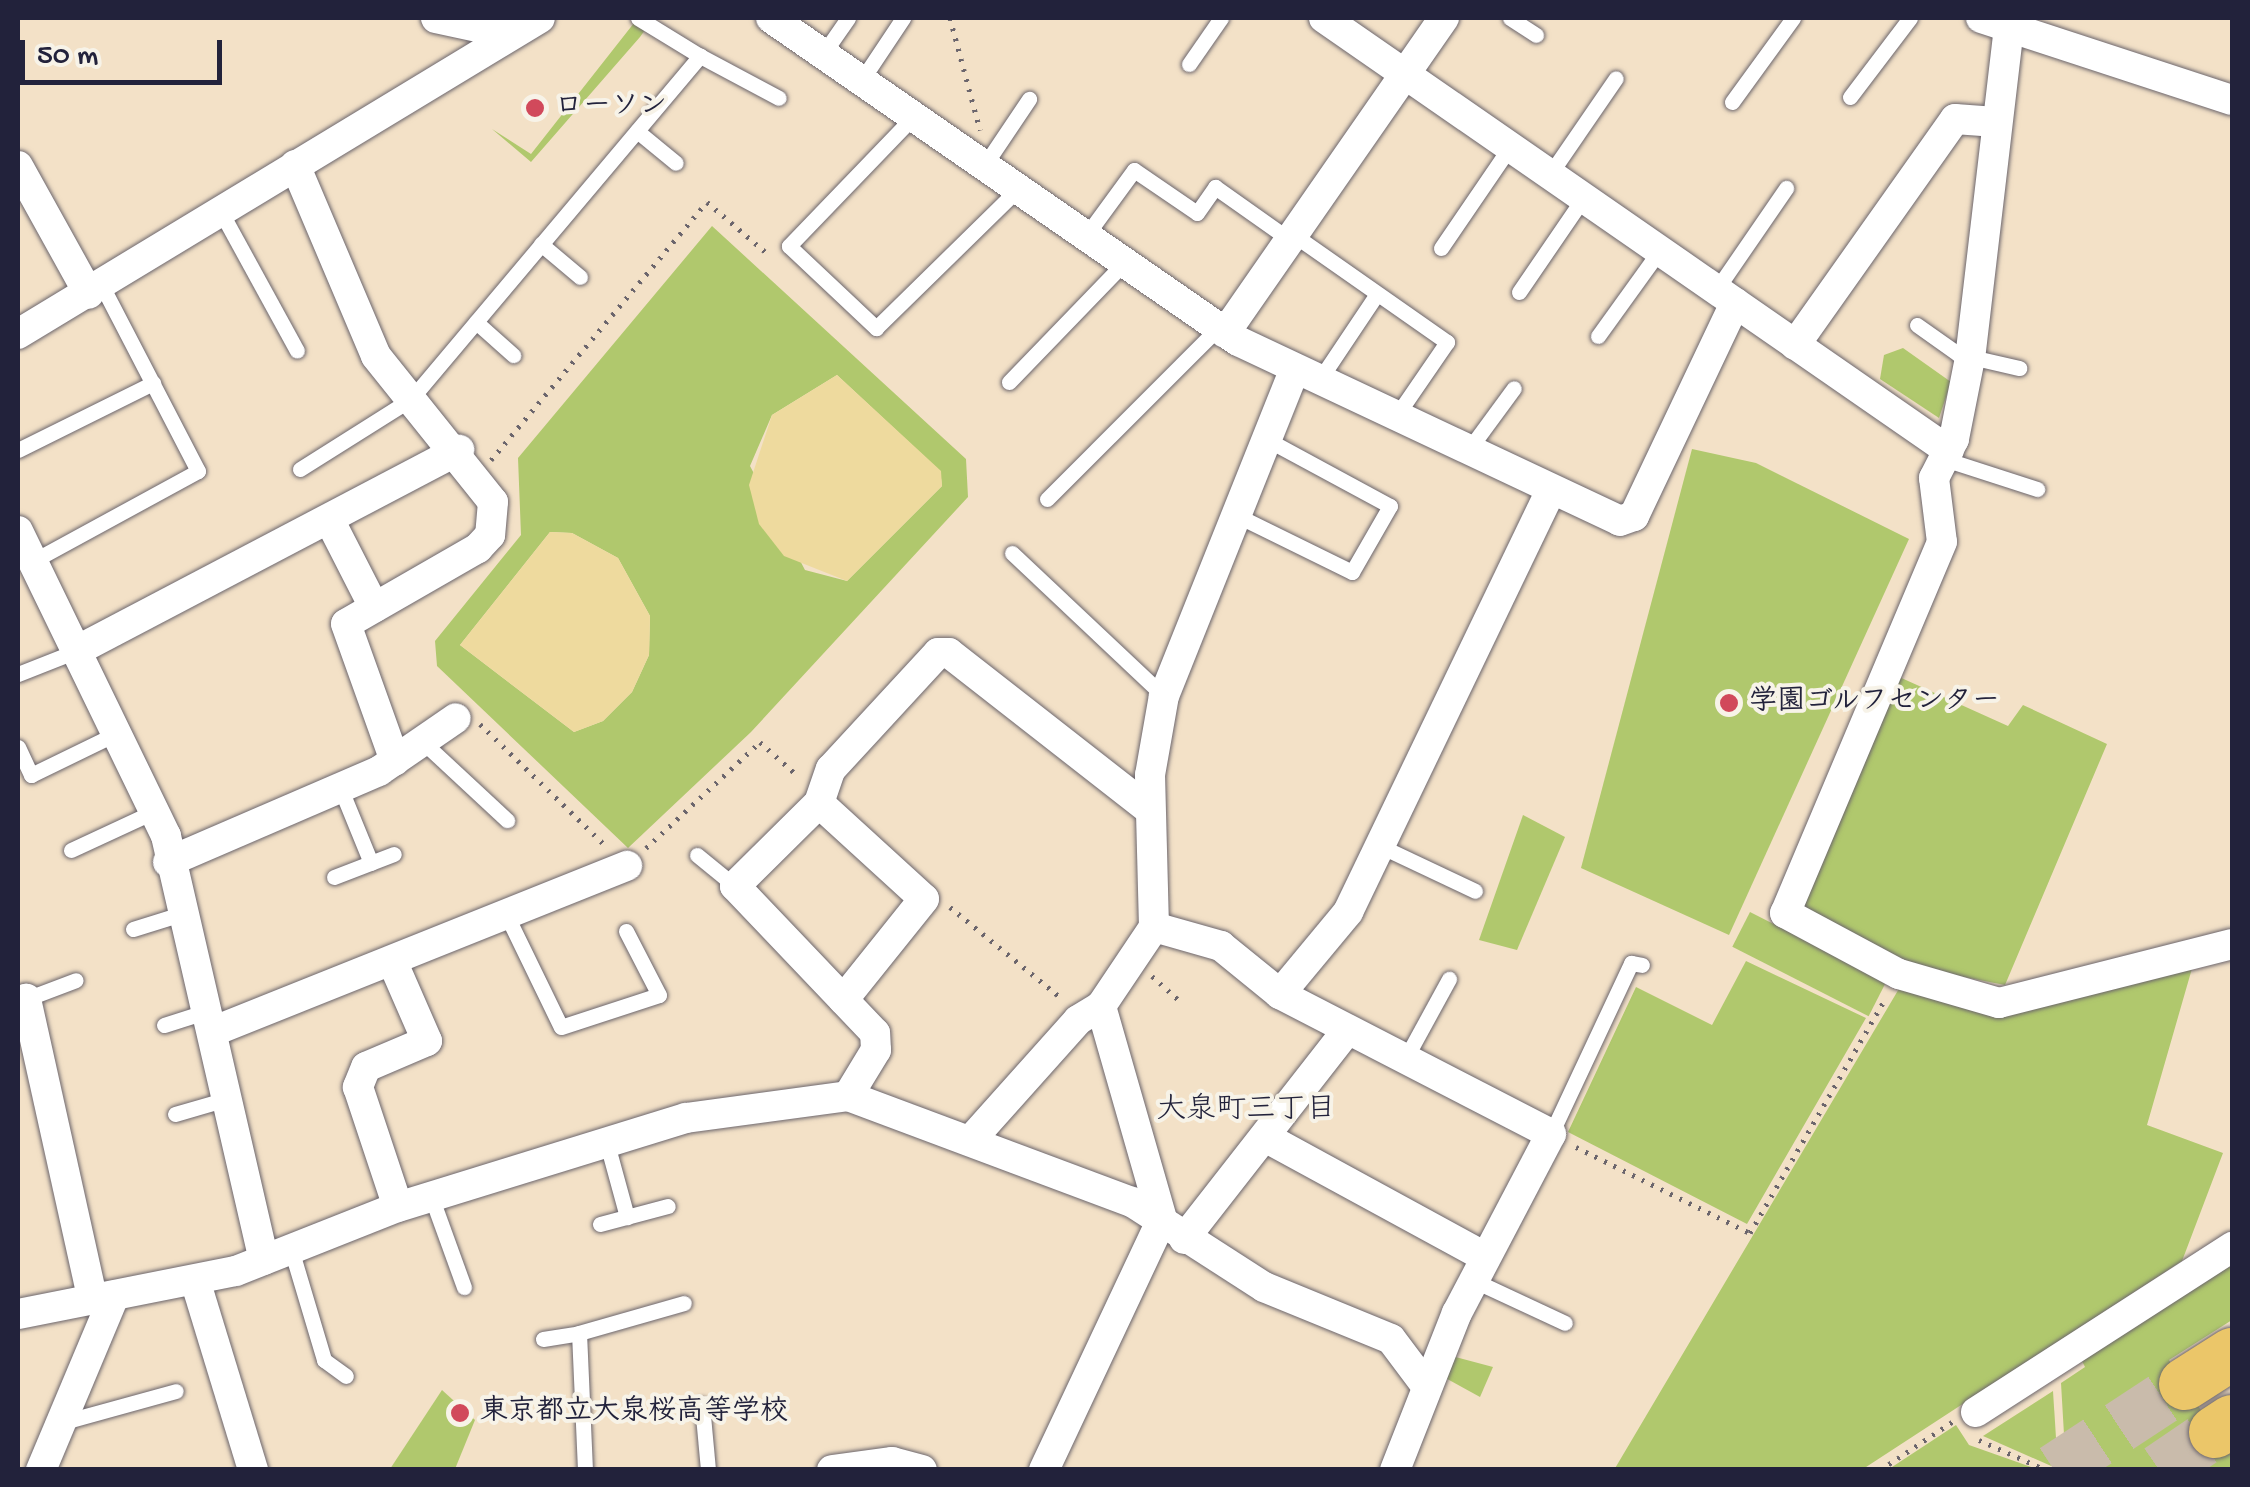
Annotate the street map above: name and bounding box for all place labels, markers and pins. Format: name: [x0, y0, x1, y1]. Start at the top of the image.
place label: ローソン: [555, 91, 667, 125]
marker: ローソン: [524, 97, 546, 119]
place label: 学園ゴルフセンター: [1749, 686, 2001, 720]
marker: 学園ゴルフセンター: [1718, 692, 1740, 714]
place label: 東京都立大泉桜高等学校: [480, 1396, 788, 1430]
marker: 東京都立大泉桜高等学校: [449, 1402, 471, 1424]

